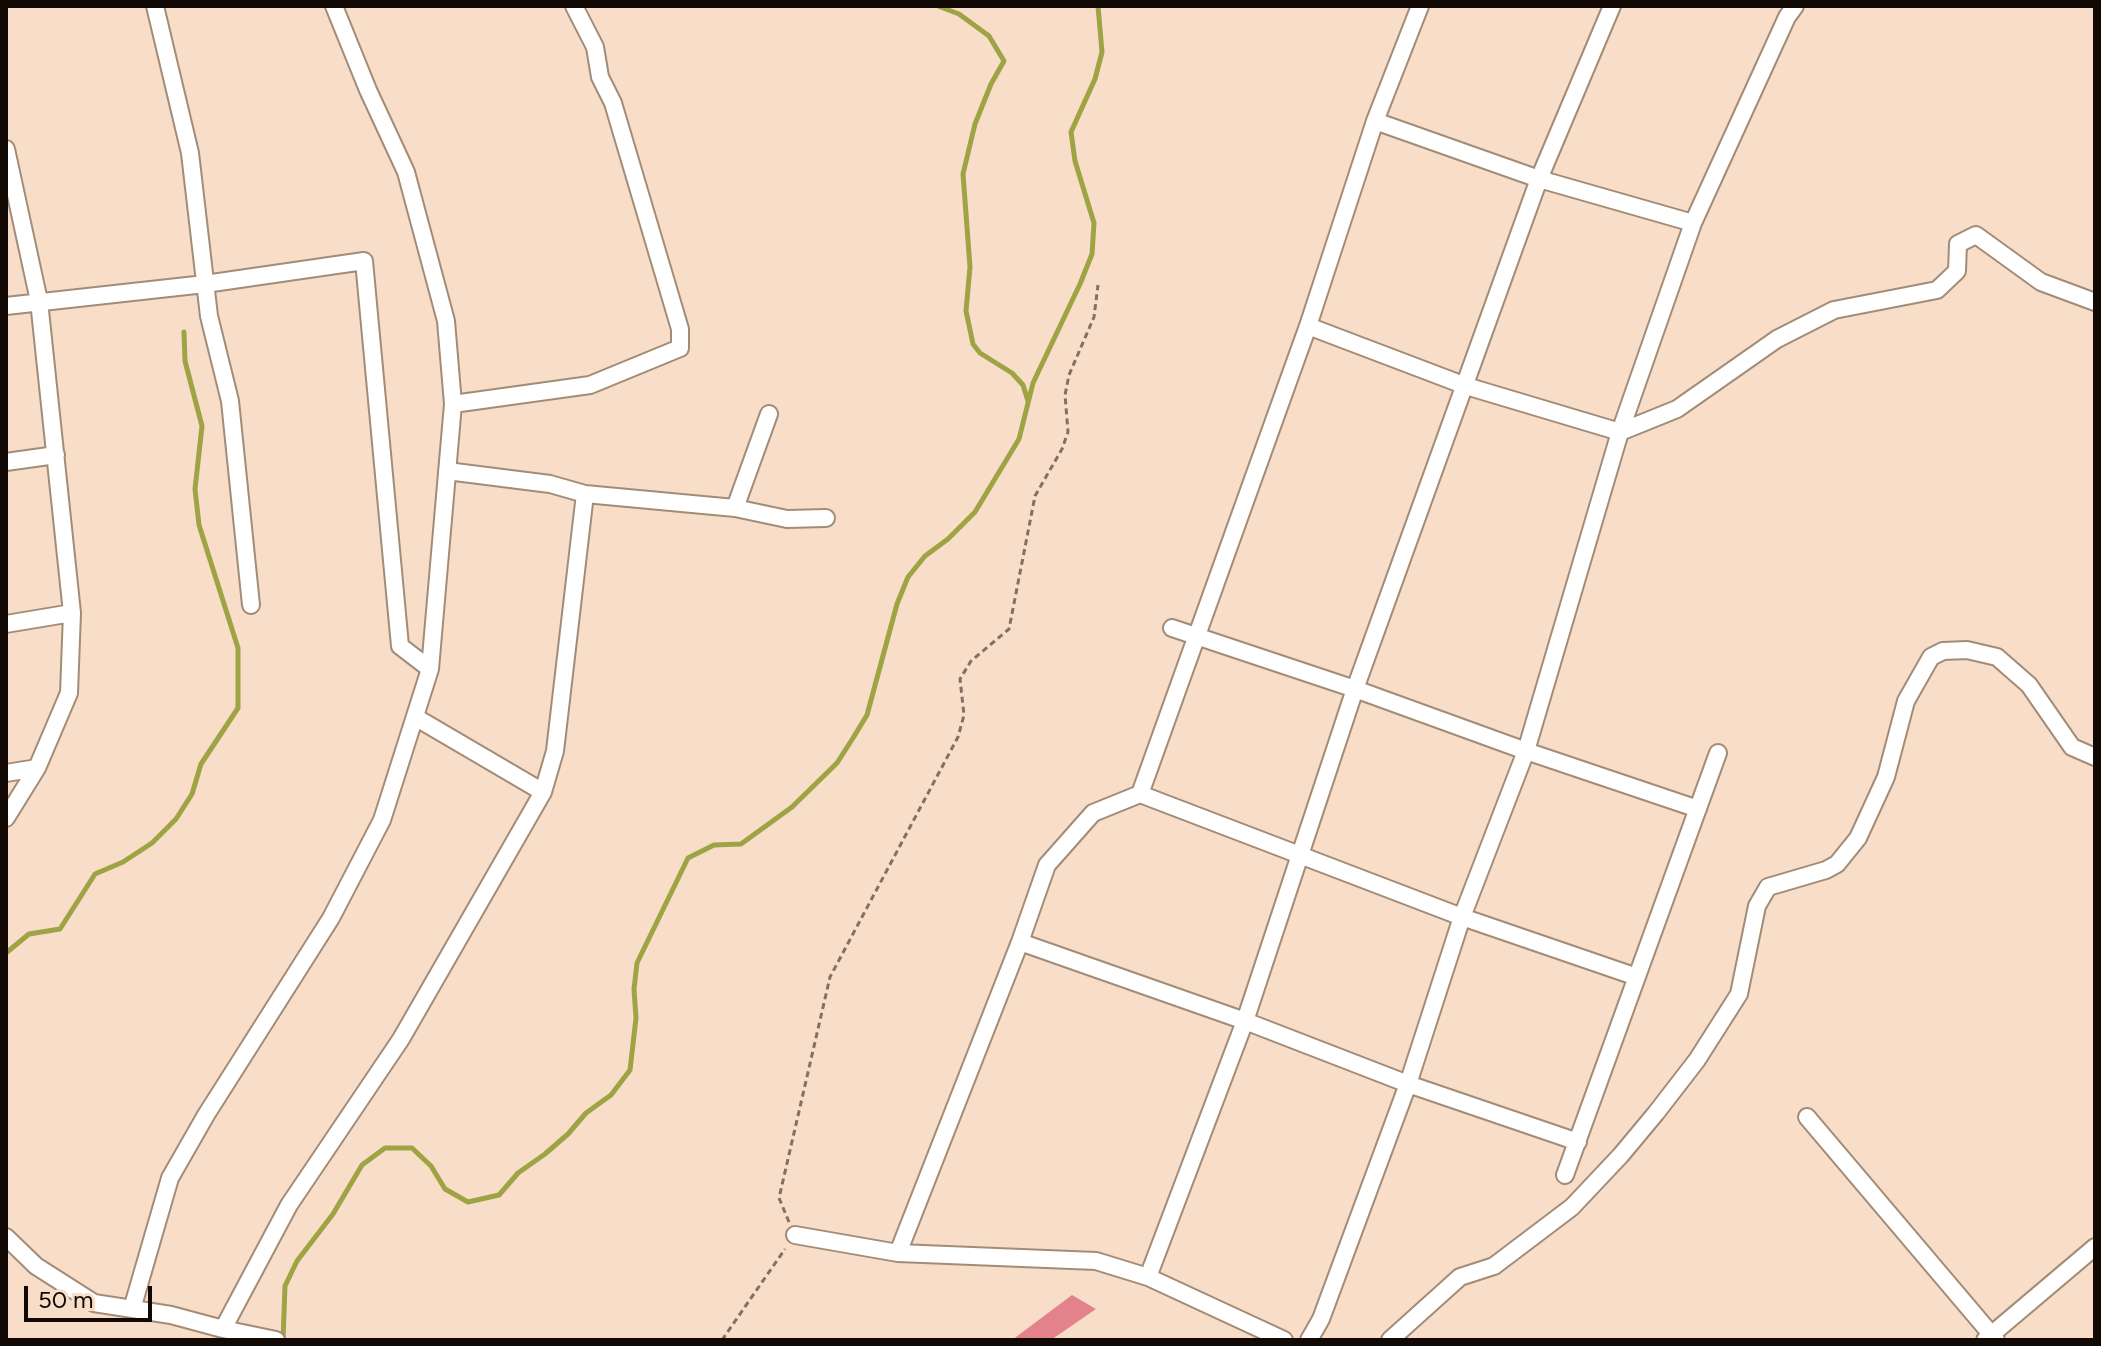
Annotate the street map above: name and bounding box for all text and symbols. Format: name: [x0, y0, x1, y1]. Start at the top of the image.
scale bar: [28, 1270, 156, 1320]
text: 50 m: [38, 1285, 94, 1314]

